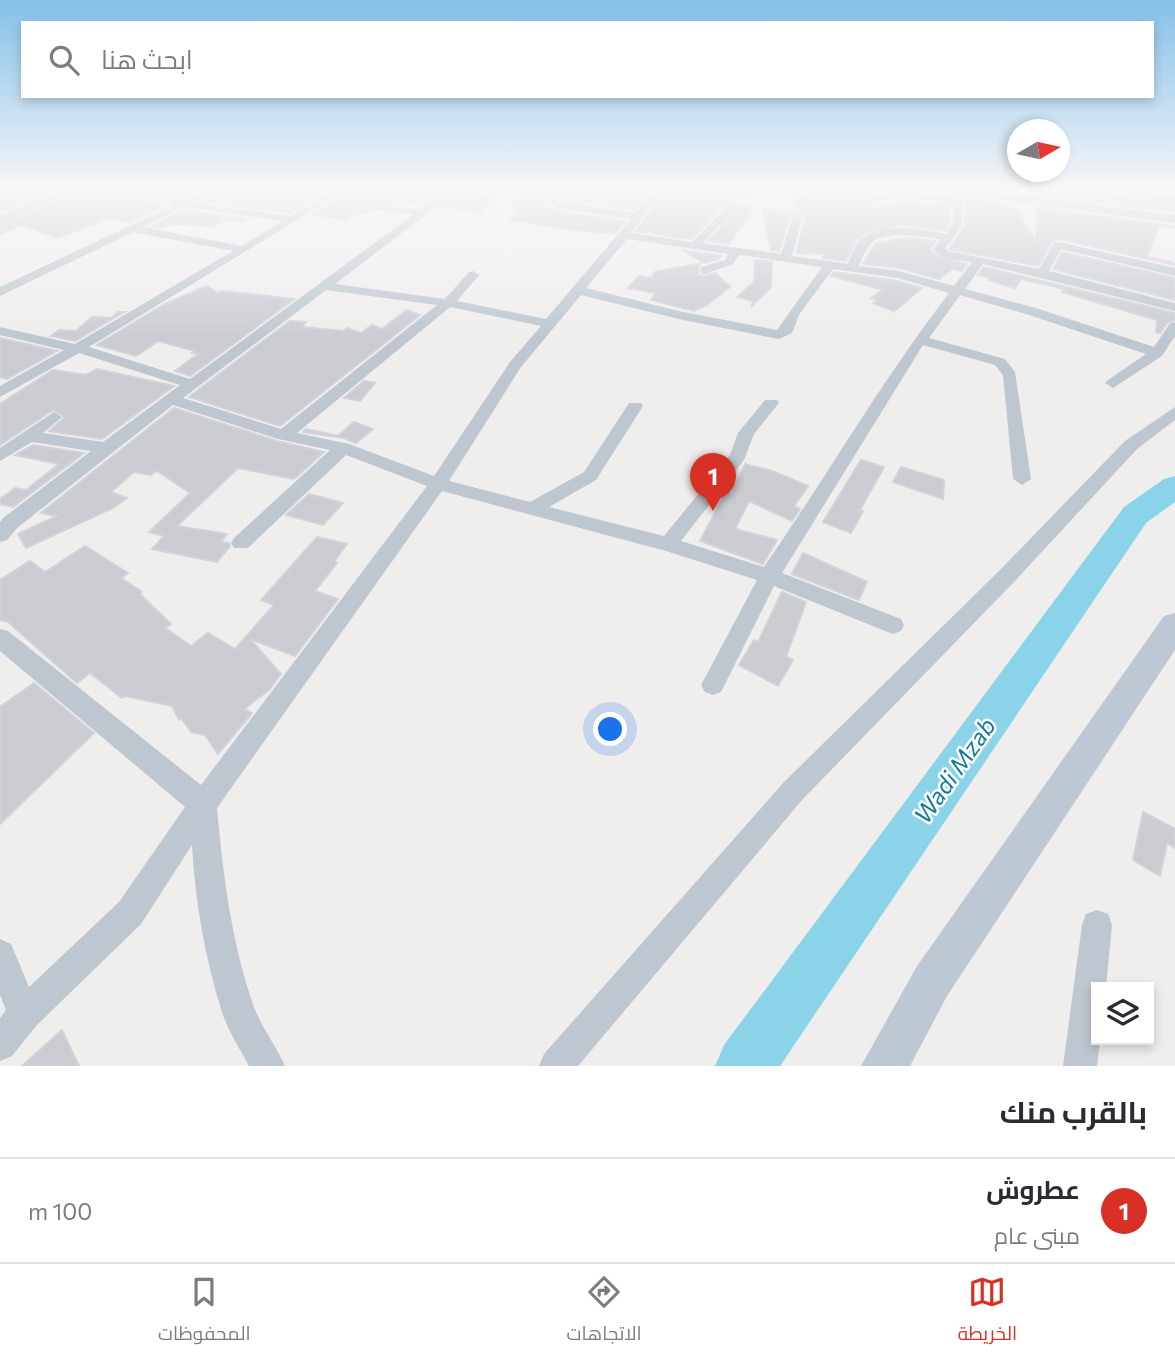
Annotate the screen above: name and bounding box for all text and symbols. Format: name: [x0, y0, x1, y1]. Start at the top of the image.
search box: [21, 21, 1154, 98]
icon: search: [45, 41, 83, 79]
text: ابحث هنا: [101, 43, 193, 74]
north arrow: [1007, 119, 1070, 182]
pin: 1: [690, 453, 736, 511]
your location: [593, 712, 627, 746]
water label: Wadi Mzab: [907, 712, 1001, 828]
map controls: [1091, 982, 1154, 1045]
button: layers: [1091, 982, 1154, 1045]
text: بالقرب منك: [1000, 1092, 1147, 1129]
text: عطروش: [986, 1173, 1080, 1204]
text: 100 m: [28, 1197, 92, 1225]
text: 1: [1119, 1197, 1129, 1225]
text: مبنى عام: [994, 1221, 1080, 1249]
tab: المحفوظات: [158, 1273, 251, 1351]
tab: الاتجاهات: [566, 1273, 642, 1351]
tab: الخريطة: [958, 1273, 1017, 1351]

